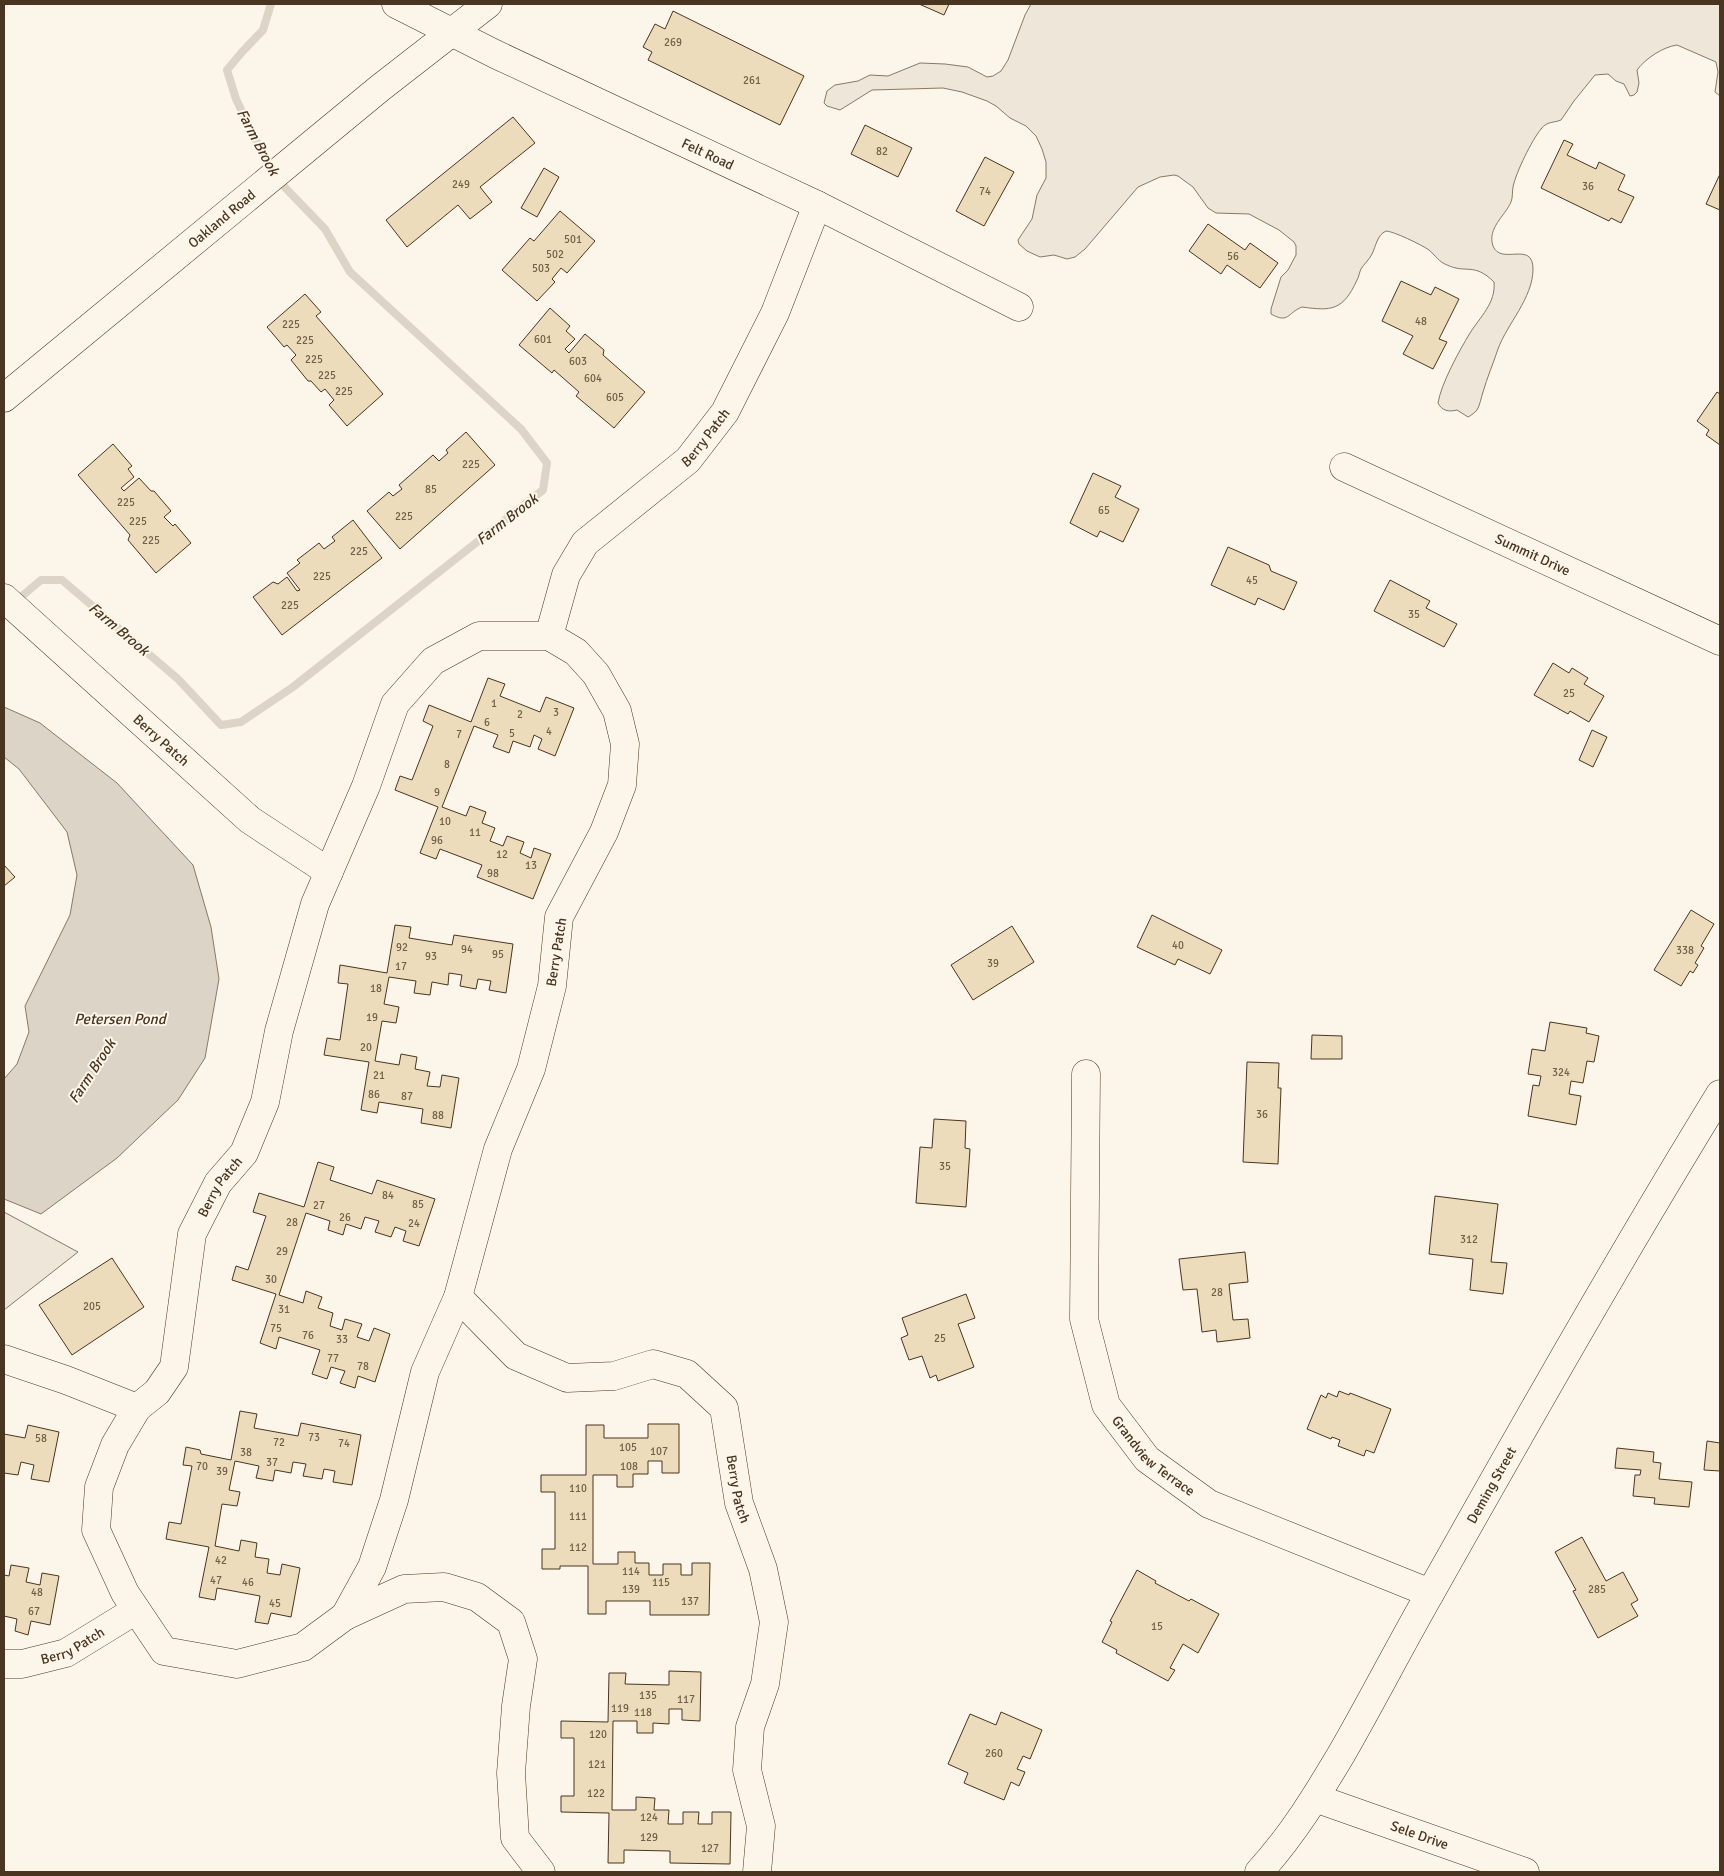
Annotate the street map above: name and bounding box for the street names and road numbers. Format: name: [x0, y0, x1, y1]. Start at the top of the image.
street label: Felt Road: [679, 135, 737, 174]
street label: Oakland Road: [185, 186, 259, 252]
street label: Berry Patch: [678, 405, 734, 471]
street label: Summit Drive: [1492, 530, 1573, 580]
street label: Berry Patch: [130, 711, 193, 770]
street label: Berry Patch: [543, 917, 570, 988]
street label: Berry Patch: [194, 1153, 246, 1220]
street label: Grandview Terrace: [1108, 1412, 1198, 1500]
street label: Deming Street: [1463, 1444, 1520, 1527]
street label: Berry Patch: [723, 1454, 754, 1526]
street label: Berry Patch: [39, 1623, 108, 1668]
street label: Sele Drive: [1388, 1817, 1451, 1853]

